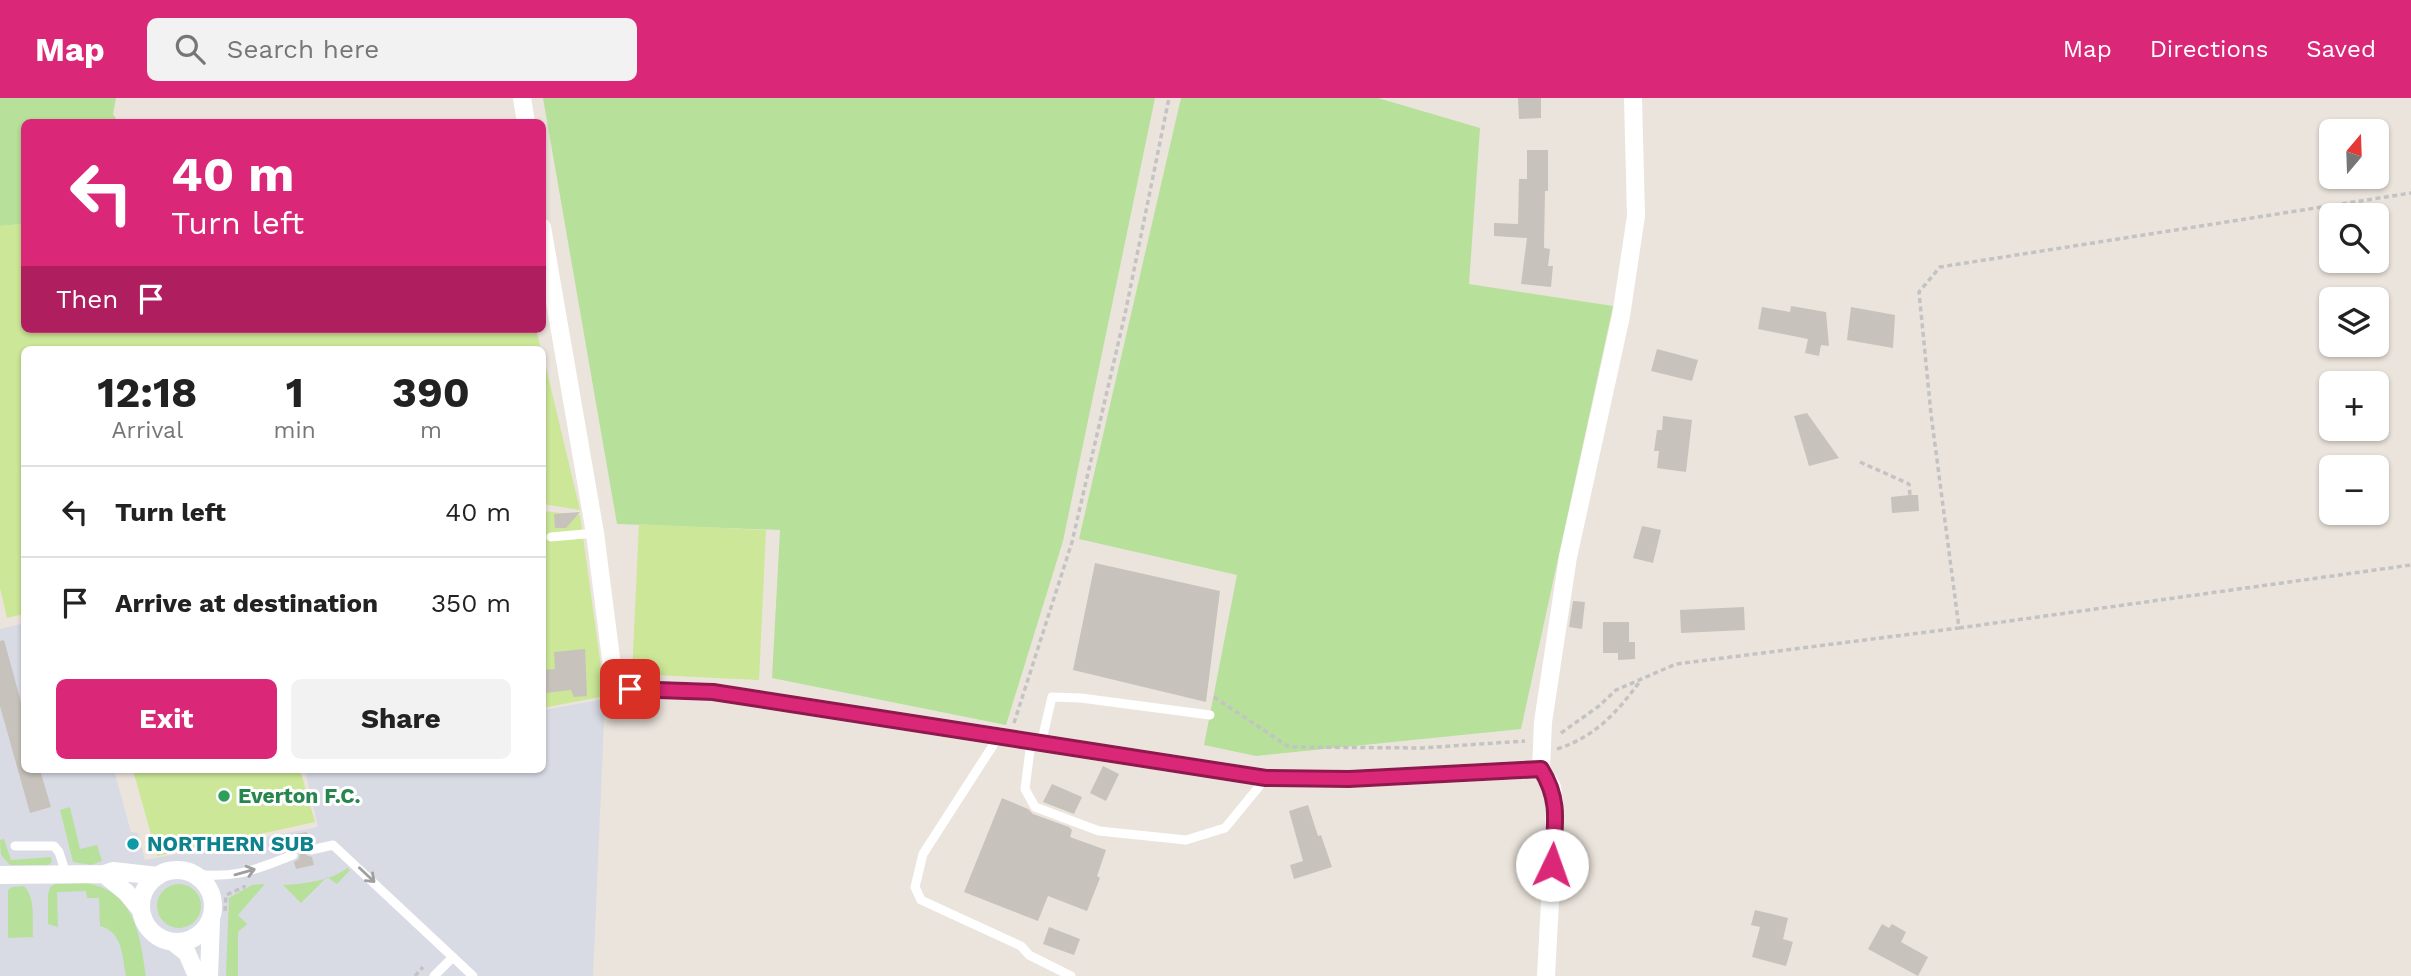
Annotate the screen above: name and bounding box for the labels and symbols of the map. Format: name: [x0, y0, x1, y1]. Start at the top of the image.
north arrow: [2319, 119, 2389, 189]
pin: [600, 659, 660, 719]
place label: Everton F.C.: [238, 783, 361, 808]
marker: Everton F.C.: [216, 788, 232, 804]
position arrow: [1515, 828, 1589, 902]
place label: NORTHERN SUB: [147, 831, 314, 856]
marker: NORTHERN SUB: [125, 836, 141, 852]
one-way arrow: [233, 865, 255, 878]
one-way arrow: [358, 867, 376, 883]

